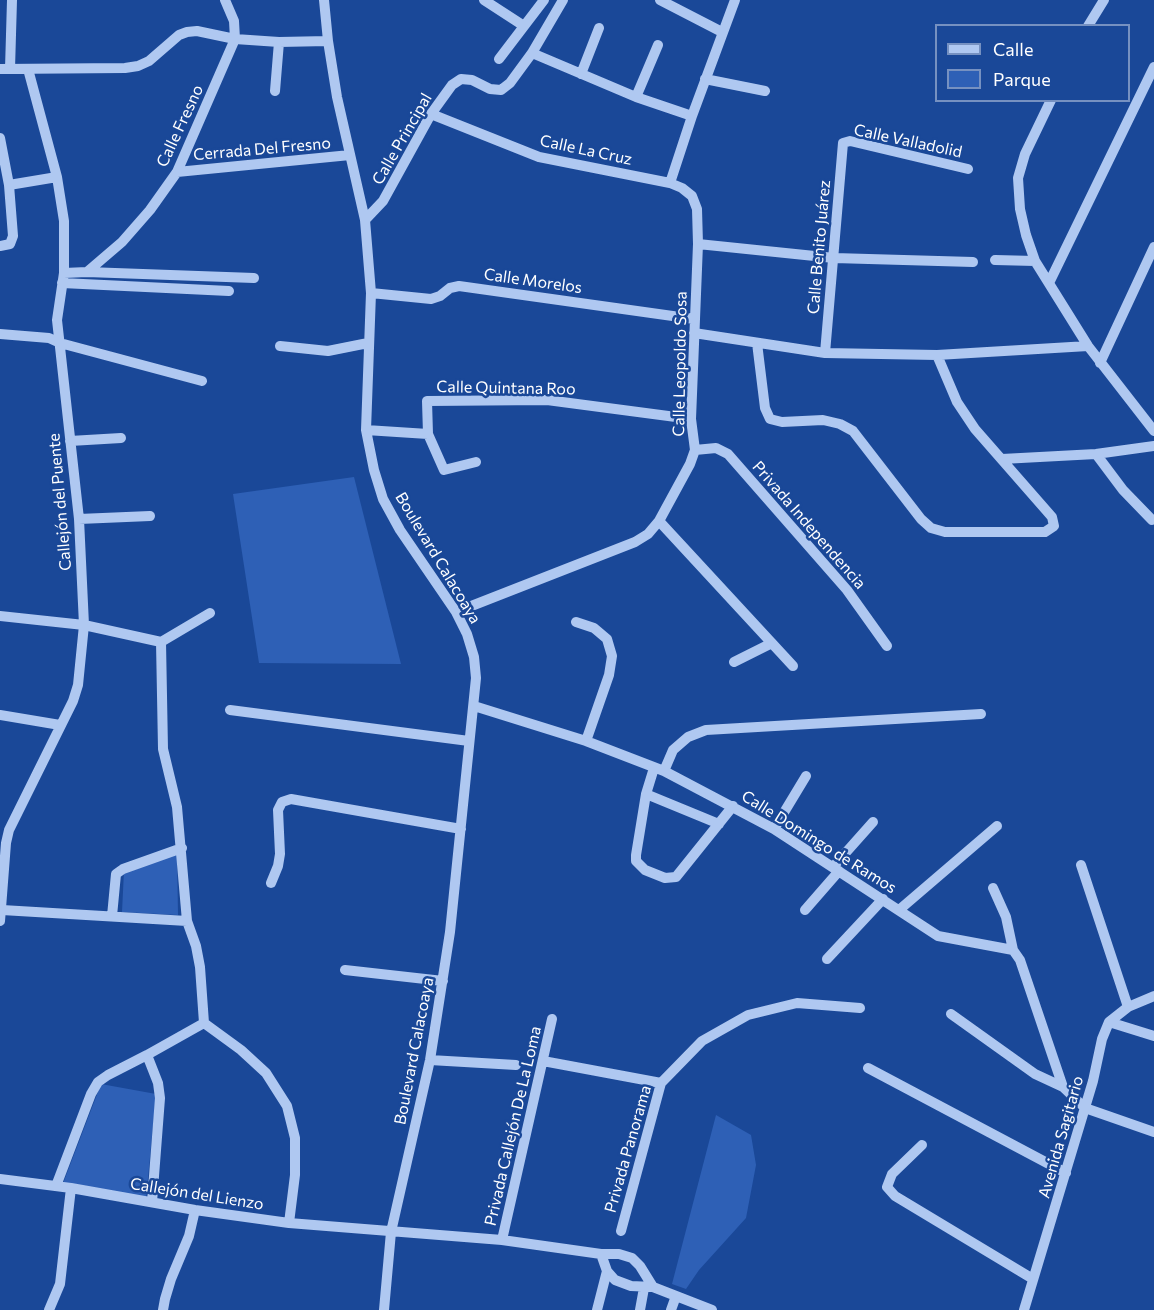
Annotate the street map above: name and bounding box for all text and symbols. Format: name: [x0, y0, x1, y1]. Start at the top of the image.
legend: [935, 24, 1130, 102]
text: Calle: [993, 38, 1033, 60]
text: Parque: [993, 68, 1051, 90]
street label: Calle Fresno: [153, 82, 207, 170]
street label: Calle Principal: [368, 90, 436, 188]
street label: Calle Valladolid: [852, 120, 964, 162]
street label: Calle La Cruz: [538, 131, 634, 169]
street label: Cerrada Del Fresno: [192, 133, 332, 165]
street label: Calle Benito Juárez: [804, 179, 834, 315]
street label: Calle Morelos: [483, 265, 583, 297]
street label: Calle Leopoldo Sosa: [669, 291, 691, 437]
street label: Calle Quintana Roo: [436, 377, 576, 399]
street label: Callejón del Puente: [44, 432, 76, 572]
street label: Privada Independencia: [748, 457, 870, 593]
street label: Boulevard Calacoaya: [391, 489, 485, 627]
street label: Calle Domingo de Ramos: [738, 786, 900, 898]
street label: Boulevard Calacoaya: [390, 976, 438, 1126]
street label: Privada Callejón De La Loma: [481, 1024, 545, 1228]
street label: Avenida Sagitario: [1034, 1074, 1088, 1200]
street label: Privada Panorama: [601, 1083, 655, 1215]
street label: Callejón del Lienzo: [129, 1174, 265, 1214]

